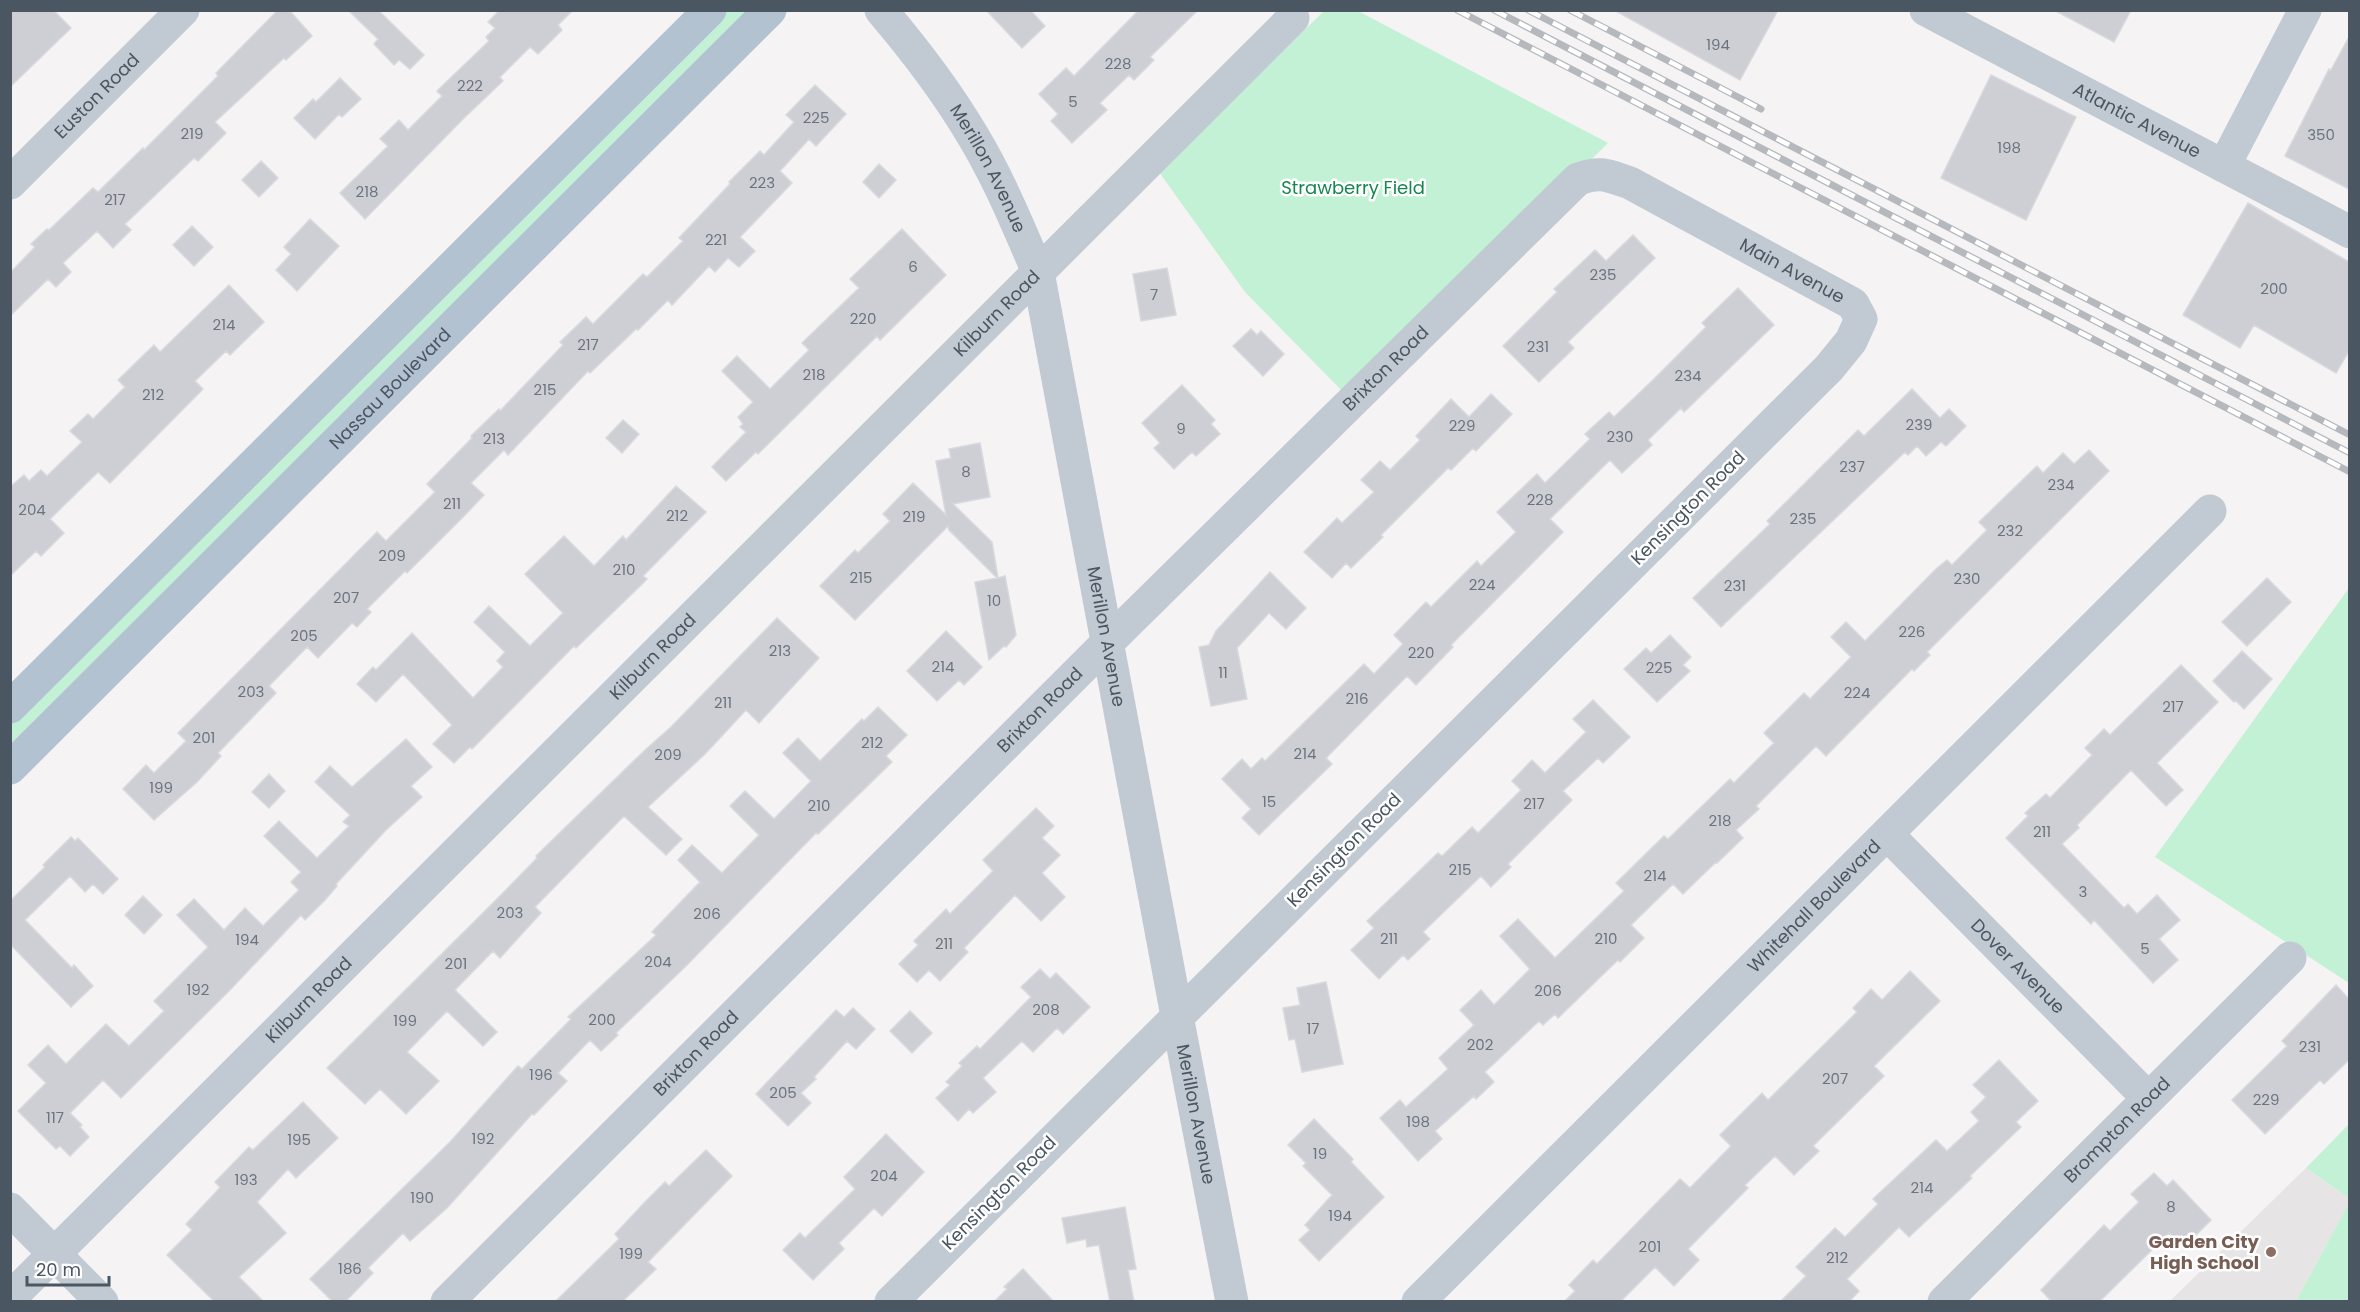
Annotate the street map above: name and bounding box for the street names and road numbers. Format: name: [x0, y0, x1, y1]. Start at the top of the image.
street label: Euston Road: [48, 47, 145, 144]
street label: Atlantic Avenue: [2069, 76, 2205, 164]
street label: Merillon Avenue: [944, 99, 1033, 237]
street label: Main Avenue: [1735, 232, 1849, 309]
street label: Kilburn Road: [948, 264, 1045, 362]
street label: Brixton Road: [1337, 320, 1434, 416]
street label: Nassau Boulevard: [323, 322, 456, 455]
street label: Kensington Road: [1625, 445, 1750, 570]
street label: Merillon Avenue: [1081, 564, 1132, 709]
street label: Kilburn Road: [604, 607, 701, 705]
street label: Brixton Road: [991, 661, 1088, 758]
street label: Kensington Road: [1281, 787, 1406, 912]
street label: Whitehall Boulevard: [1742, 834, 1886, 978]
street label: Dover Avenue: [1965, 913, 2071, 1019]
street label: Kilburn Road: [259, 951, 357, 1048]
street label: Brixton Road: [647, 1004, 744, 1101]
street label: Merillon Avenue: [1171, 1042, 1222, 1186]
street label: Brompton Road: [2058, 1071, 2176, 1188]
street label: Kensington Road: [936, 1130, 1061, 1255]

